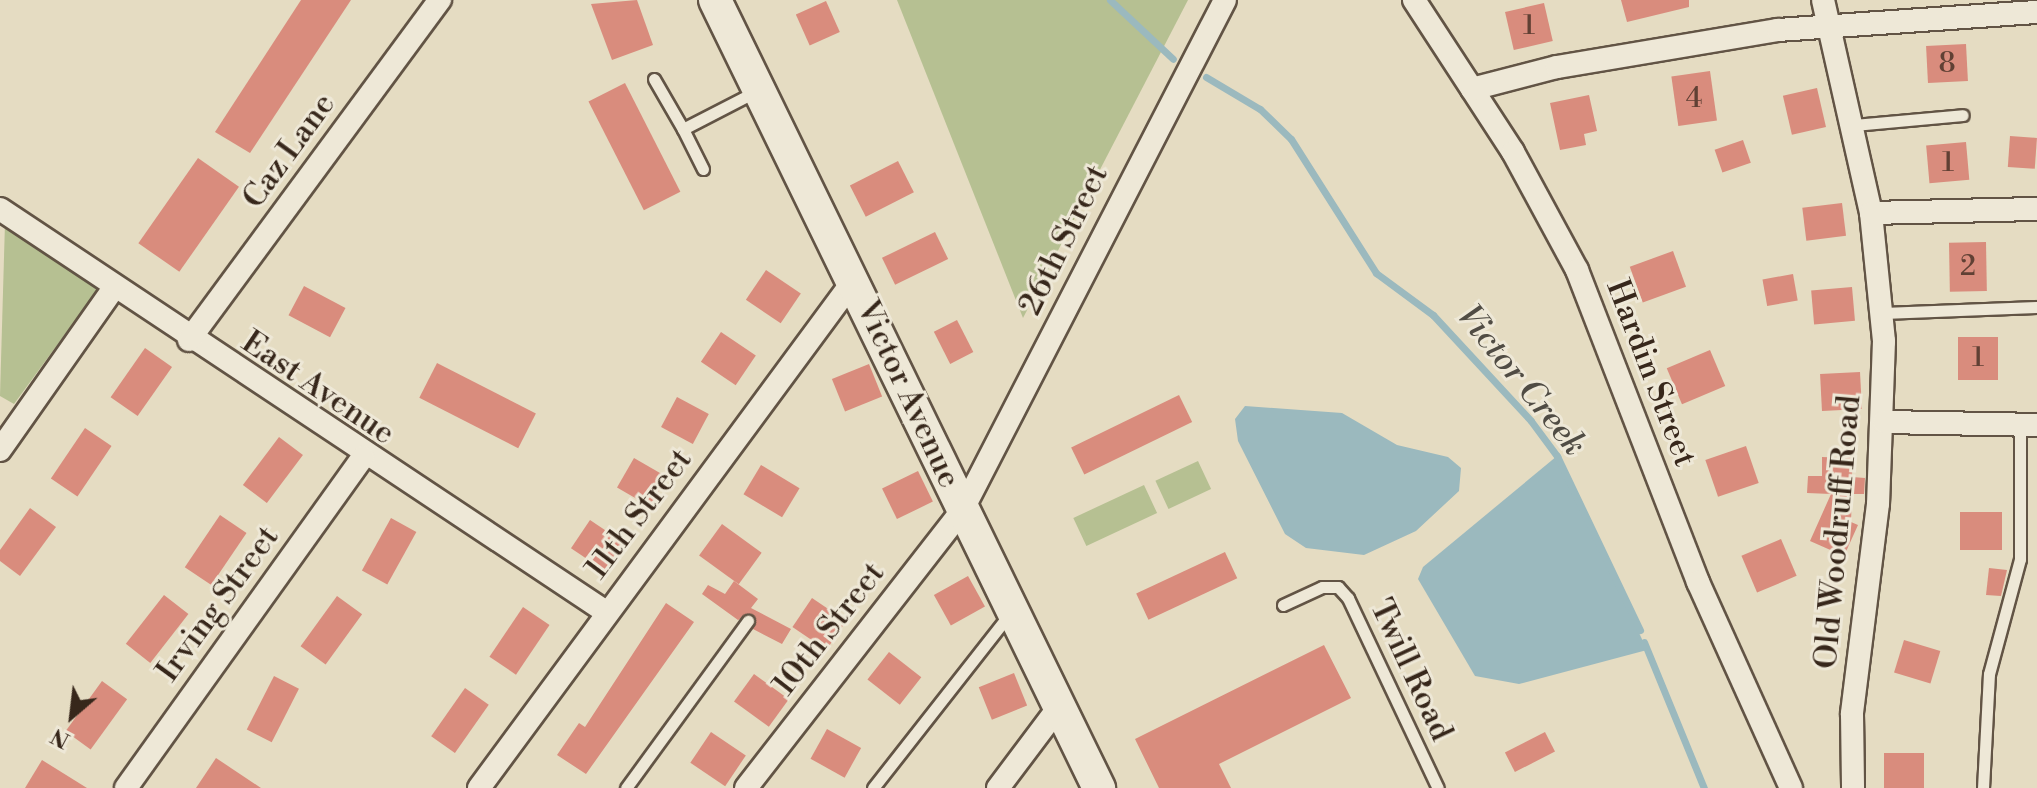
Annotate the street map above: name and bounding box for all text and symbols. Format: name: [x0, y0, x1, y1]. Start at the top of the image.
house number: 1: [1523, 9, 1535, 43]
house number: 8: [1938, 47, 1956, 81]
house number: 4: [1686, 82, 1702, 116]
street label: Caz Lane: [234, 86, 344, 216]
house number: 1: [1942, 146, 1954, 180]
street label: 26th Street: [1011, 159, 1117, 321]
house number: 2: [1960, 250, 1976, 284]
street label: Hardin Street: [1598, 274, 1704, 472]
street label: Victor Avenue: [848, 294, 968, 494]
water label: Victor Creek: [1448, 297, 1594, 465]
street label: East Avenue: [234, 323, 402, 453]
house number: 1: [1972, 341, 1984, 375]
street label: Old Woodruff Road: [1807, 394, 1869, 670]
street label: 11th Street: [578, 441, 700, 587]
street label: Irving Street: [149, 519, 287, 689]
street label: 10th Street: [765, 555, 893, 703]
street label: Twill Road: [1361, 593, 1461, 747]
north arrow: [32, 676, 112, 756]
text: N: [46, 722, 75, 754]

